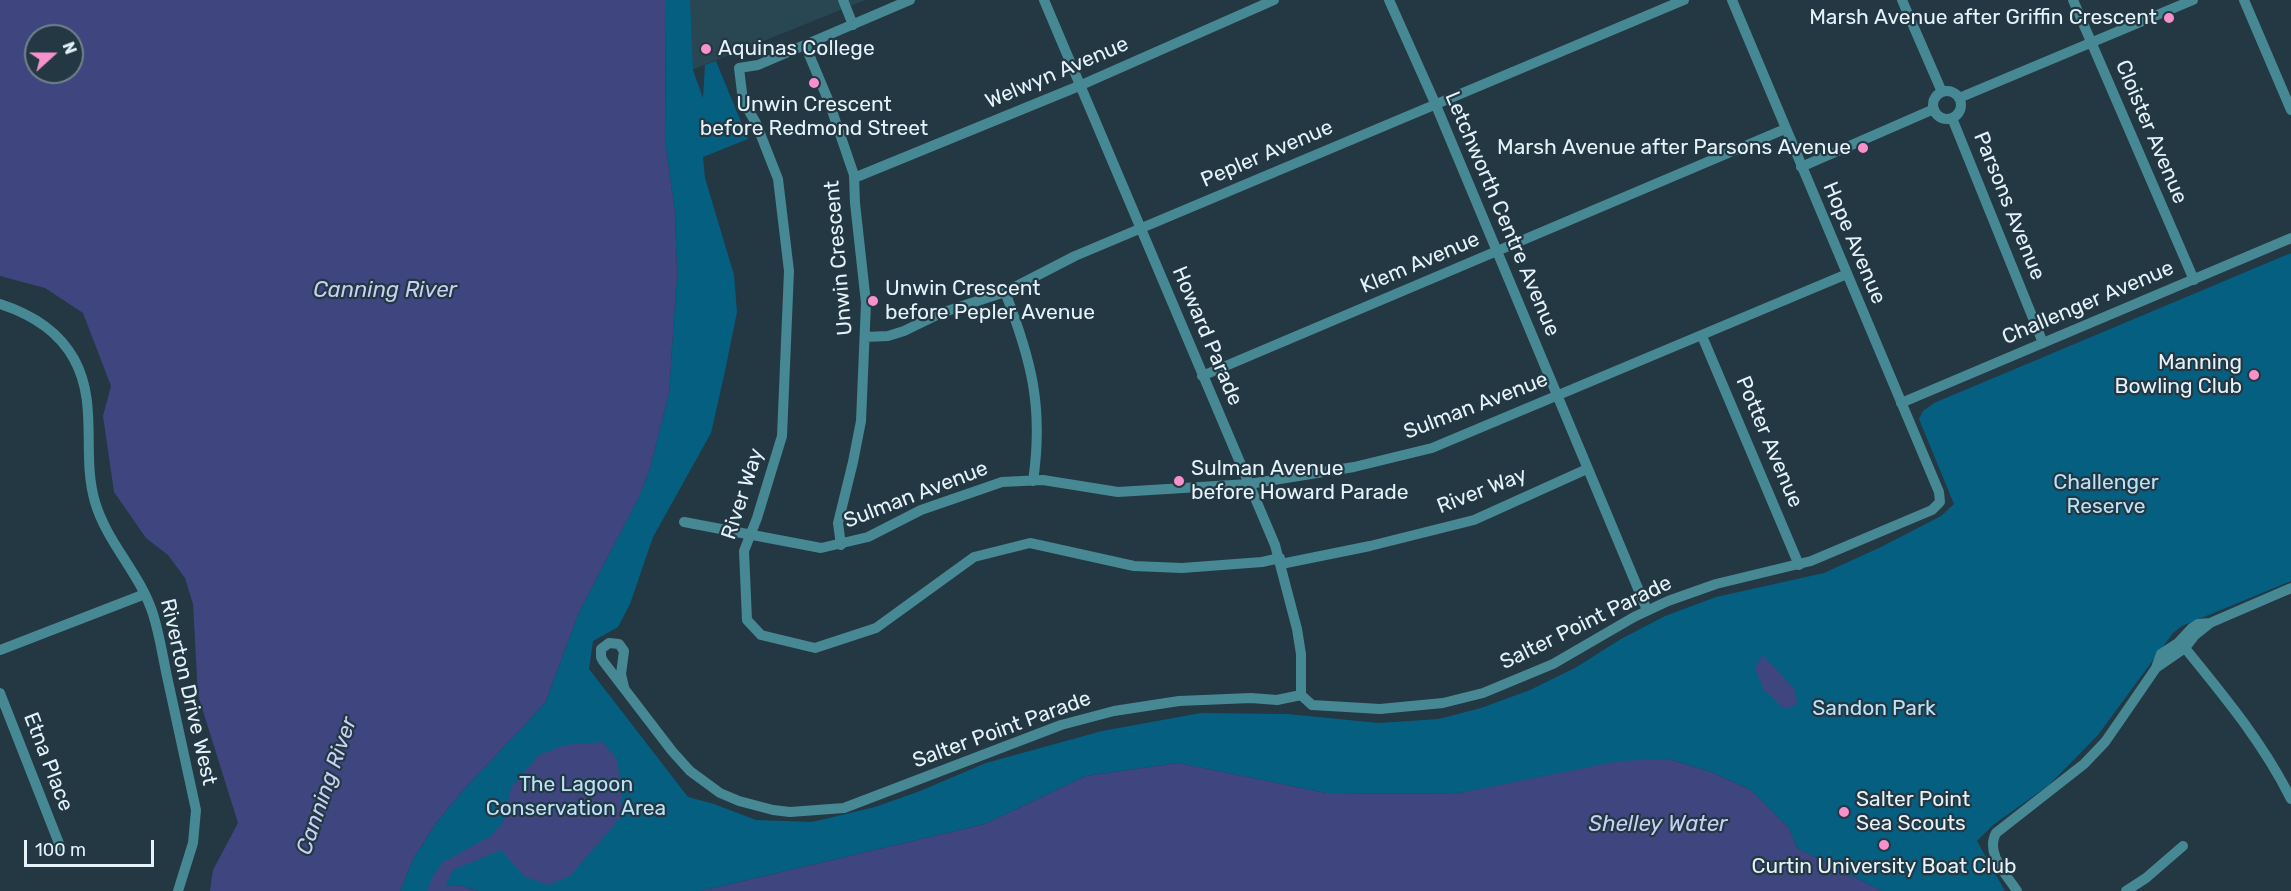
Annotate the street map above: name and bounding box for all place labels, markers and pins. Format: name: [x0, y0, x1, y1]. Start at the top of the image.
place label: Marsh Avenue after Griffin Crescent: [1809, 5, 2157, 31]
marker: Marsh Avenue after Griffin Crescent: [2162, 11, 2176, 25]
place label: Aquinas College: [718, 36, 875, 62]
marker: Aquinas College: [699, 42, 713, 56]
marker: Unwin Crescent before Redmond Street: [807, 76, 821, 90]
place label: Unwin Crescent before Redmond Street: [700, 92, 928, 142]
place label: Marsh Avenue after Parsons Avenue: [1497, 135, 1851, 161]
marker: Marsh Avenue after Parsons Avenue: [1856, 141, 1870, 155]
place label: Unwin Crescent before Pepler Avenue: [885, 276, 1095, 326]
marker: Unwin Crescent before Pepler Avenue: [866, 294, 880, 308]
place label: Manning Bowling Club: [2115, 350, 2242, 400]
marker: Manning Bowling Club: [2247, 368, 2261, 382]
place label: Sulman Avenue before Howard Parade: [1191, 456, 1409, 506]
marker: Sulman Avenue before Howard Parade: [1172, 474, 1186, 488]
place label: Salter Point Sea Scouts: [1856, 787, 1970, 837]
marker: Salter Point Sea Scouts: [1837, 805, 1851, 819]
marker: Curtin University Boat Club: [1877, 838, 1891, 852]
place label: Curtin University Boat Club: [1751, 854, 2017, 880]

